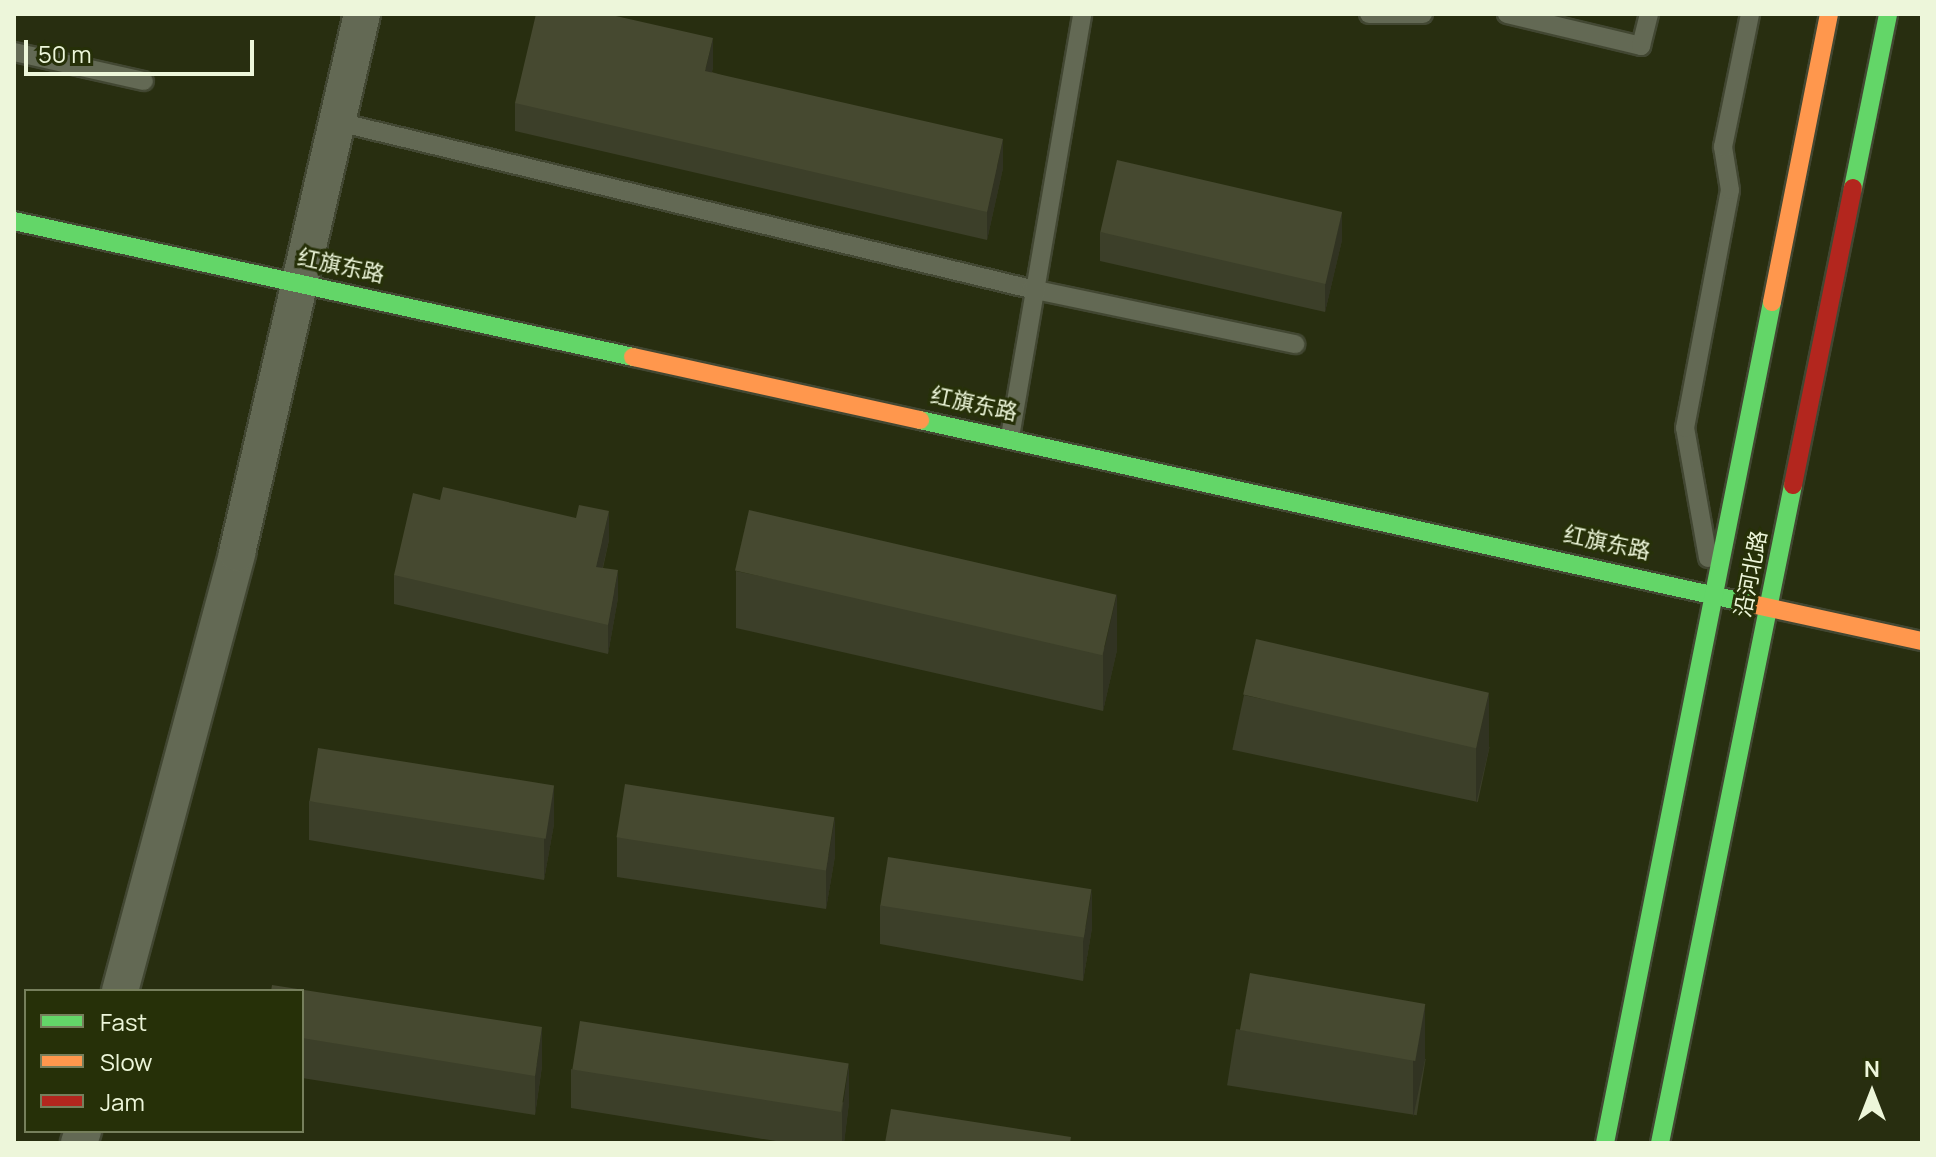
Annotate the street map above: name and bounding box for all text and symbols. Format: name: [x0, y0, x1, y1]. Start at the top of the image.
scale bar: [28, 24, 258, 74]
text: 50 m: [38, 37, 92, 70]
street label: 红旗东路: [295, 244, 387, 288]
street label: 红旗东路: [928, 382, 1020, 426]
street label: 红旗东路: [1561, 521, 1653, 565]
street label: 沿河北路: [1730, 528, 1772, 620]
legend: [24, 989, 304, 1133]
text: Fast: [100, 1005, 147, 1038]
text: Slow: [100, 1045, 153, 1078]
north arrow: [1832, 1053, 1912, 1133]
text: N: [1864, 1054, 1880, 1084]
text: Jam: [100, 1085, 145, 1118]

